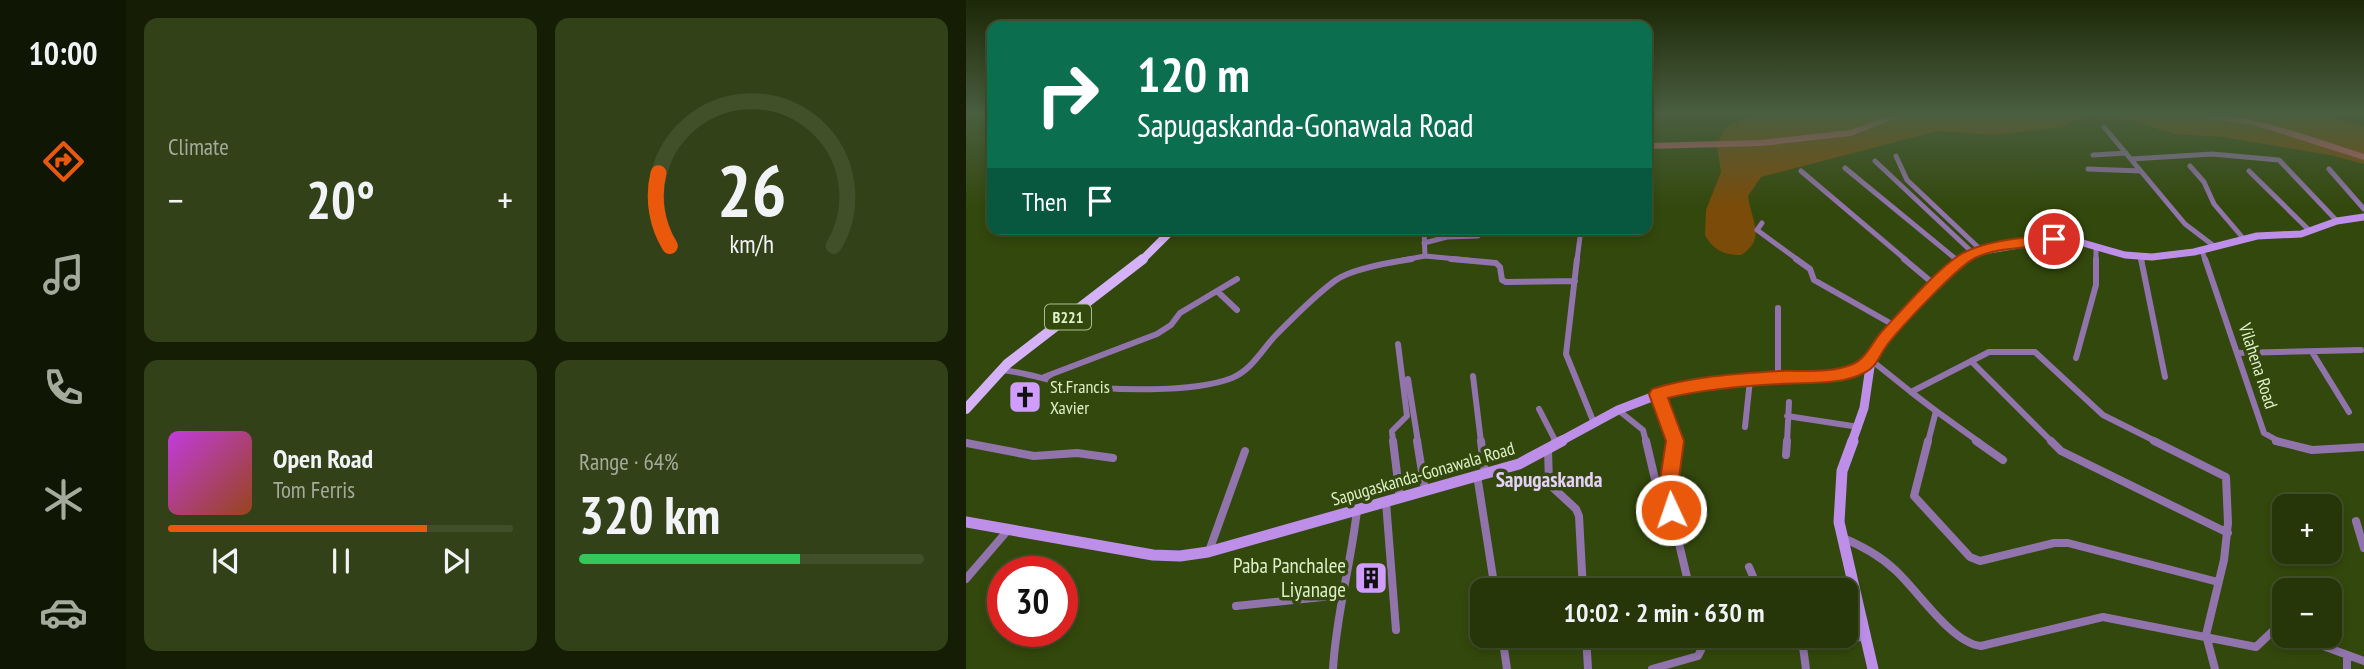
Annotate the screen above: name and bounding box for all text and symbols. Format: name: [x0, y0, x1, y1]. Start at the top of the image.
text: 10:00: [28, 32, 98, 74]
text: 120 m: [1137, 42, 1250, 106]
icon: right: [1022, 49, 1113, 140]
text: Sapugaskanda-Gonawala Road: [1137, 104, 1474, 146]
text: Climate: [168, 132, 229, 161]
icon: directions: [39, 137, 88, 186]
text: 26: [717, 142, 786, 236]
text: 20°: [306, 166, 375, 233]
text: −: [168, 175, 184, 224]
text: +: [497, 175, 513, 224]
icon: arrive: [1081, 182, 1119, 220]
text: Then: [1022, 185, 1067, 218]
pin: [2024, 209, 2084, 269]
icon: arrive: [2035, 220, 2073, 258]
text: km/h: [729, 228, 774, 260]
icon: music: [39, 250, 88, 299]
road number: B221: [1045, 304, 1091, 330]
street label: Vilahena Road: [2234, 319, 2283, 412]
icon: phone: [39, 363, 88, 412]
place label: St.Francis Xavier: [1050, 375, 1110, 419]
church icon: St.Francis Xavier: [1006, 378, 1044, 416]
street label: Sapugaskanda-Gonawala Road: [1329, 436, 1517, 511]
text: Open Road: [273, 442, 373, 475]
text: Range · 64%: [579, 447, 679, 476]
district label: Sapugaskanda: [1496, 466, 1603, 493]
position arrow: [1634, 473, 1708, 547]
icon: climate: [39, 475, 88, 524]
text: Tom Ferris: [273, 475, 355, 504]
text: 320 km: [579, 481, 720, 548]
map controls: [2272, 494, 2342, 648]
button: +: [2272, 494, 2342, 564]
icon: previous: [207, 542, 245, 580]
icon: pause: [322, 542, 360, 580]
icon: next: [437, 542, 475, 580]
place label: Paba Panchalee Liyanage: [1233, 552, 1346, 603]
speed limit sign: 30: [987, 556, 1078, 647]
building icon: Paba Panchalee Liyanage: [1352, 559, 1390, 597]
button: −: [2272, 578, 2342, 648]
icon: car: [39, 588, 88, 637]
text: 10:02 · 2 min · 630 m: [1564, 596, 1764, 629]

